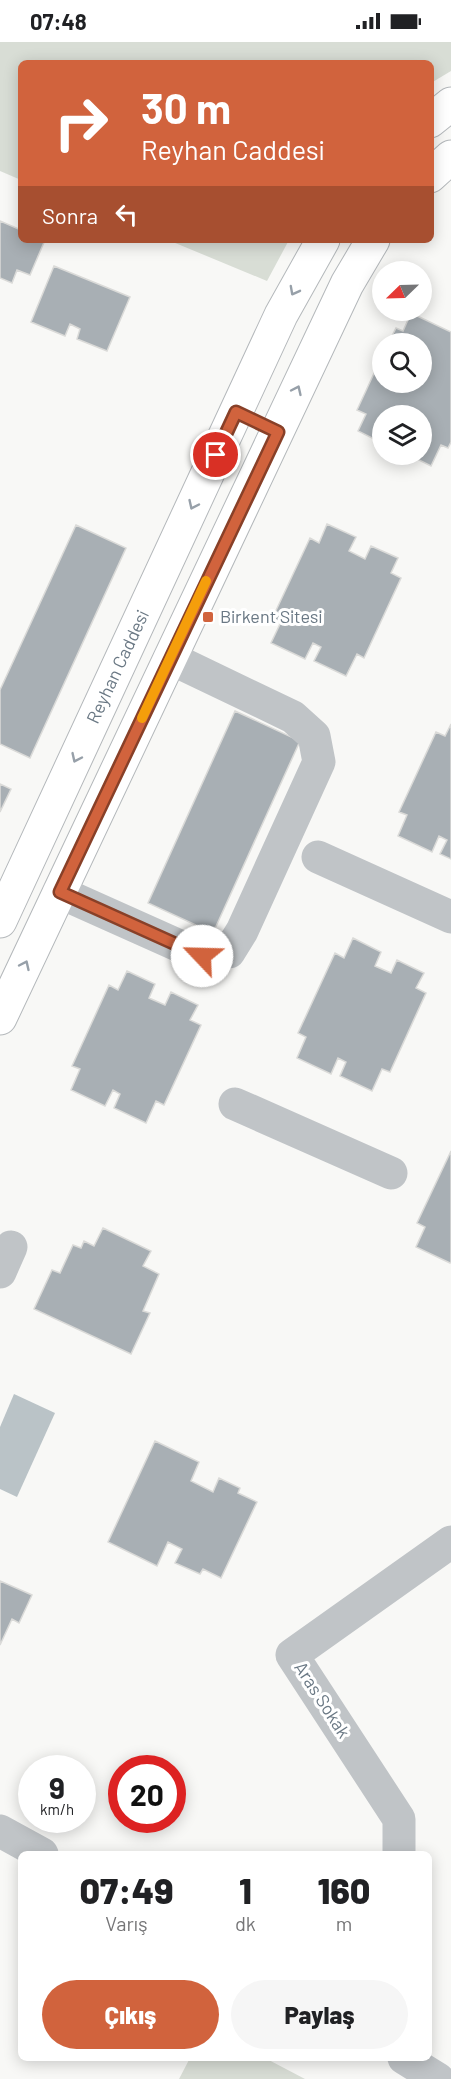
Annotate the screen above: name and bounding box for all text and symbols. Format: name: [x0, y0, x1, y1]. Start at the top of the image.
text: 07:48: [30, 8, 87, 34]
text: 30 m: [141, 82, 231, 132]
icon: right: [42, 84, 120, 162]
text: Reyhan Caddesi: [141, 133, 325, 165]
icon: left: [110, 198, 143, 231]
text: Sonra: [42, 202, 98, 228]
north arrow: [372, 261, 432, 321]
map controls: [372, 261, 432, 465]
one-way arrow: [290, 285, 301, 295]
button: search: [372, 333, 432, 393]
one-way arrow: [290, 386, 302, 397]
button: layers: [372, 405, 432, 465]
pin: [190, 429, 241, 480]
icon: arrive: [199, 438, 232, 471]
one-way arrow: [189, 499, 201, 510]
place label: Birkent Sitesi: [220, 605, 322, 627]
street label: Reyhan Caddesi: [81, 606, 153, 727]
marker: Birkent Sitesi: [201, 610, 215, 624]
one-way arrow: [71, 752, 83, 763]
position arrow: [170, 924, 234, 988]
one-way arrow: [17, 960, 29, 971]
street label: Aras Sokak: [290, 1657, 356, 1742]
speed limit sign: 20: [108, 1755, 186, 1833]
text: 9: [49, 1769, 65, 1805]
text: km/h: [40, 1800, 74, 1818]
text: 07:49: [80, 1868, 173, 1911]
text: 1: [239, 1868, 252, 1911]
text: 160: [317, 1868, 370, 1911]
text: Varış: [105, 1911, 148, 1935]
text: dk: [235, 1911, 256, 1935]
text: m: [336, 1911, 352, 1935]
button: Çıkış: [42, 1980, 219, 2049]
button: Paylaş: [231, 1980, 408, 2049]

